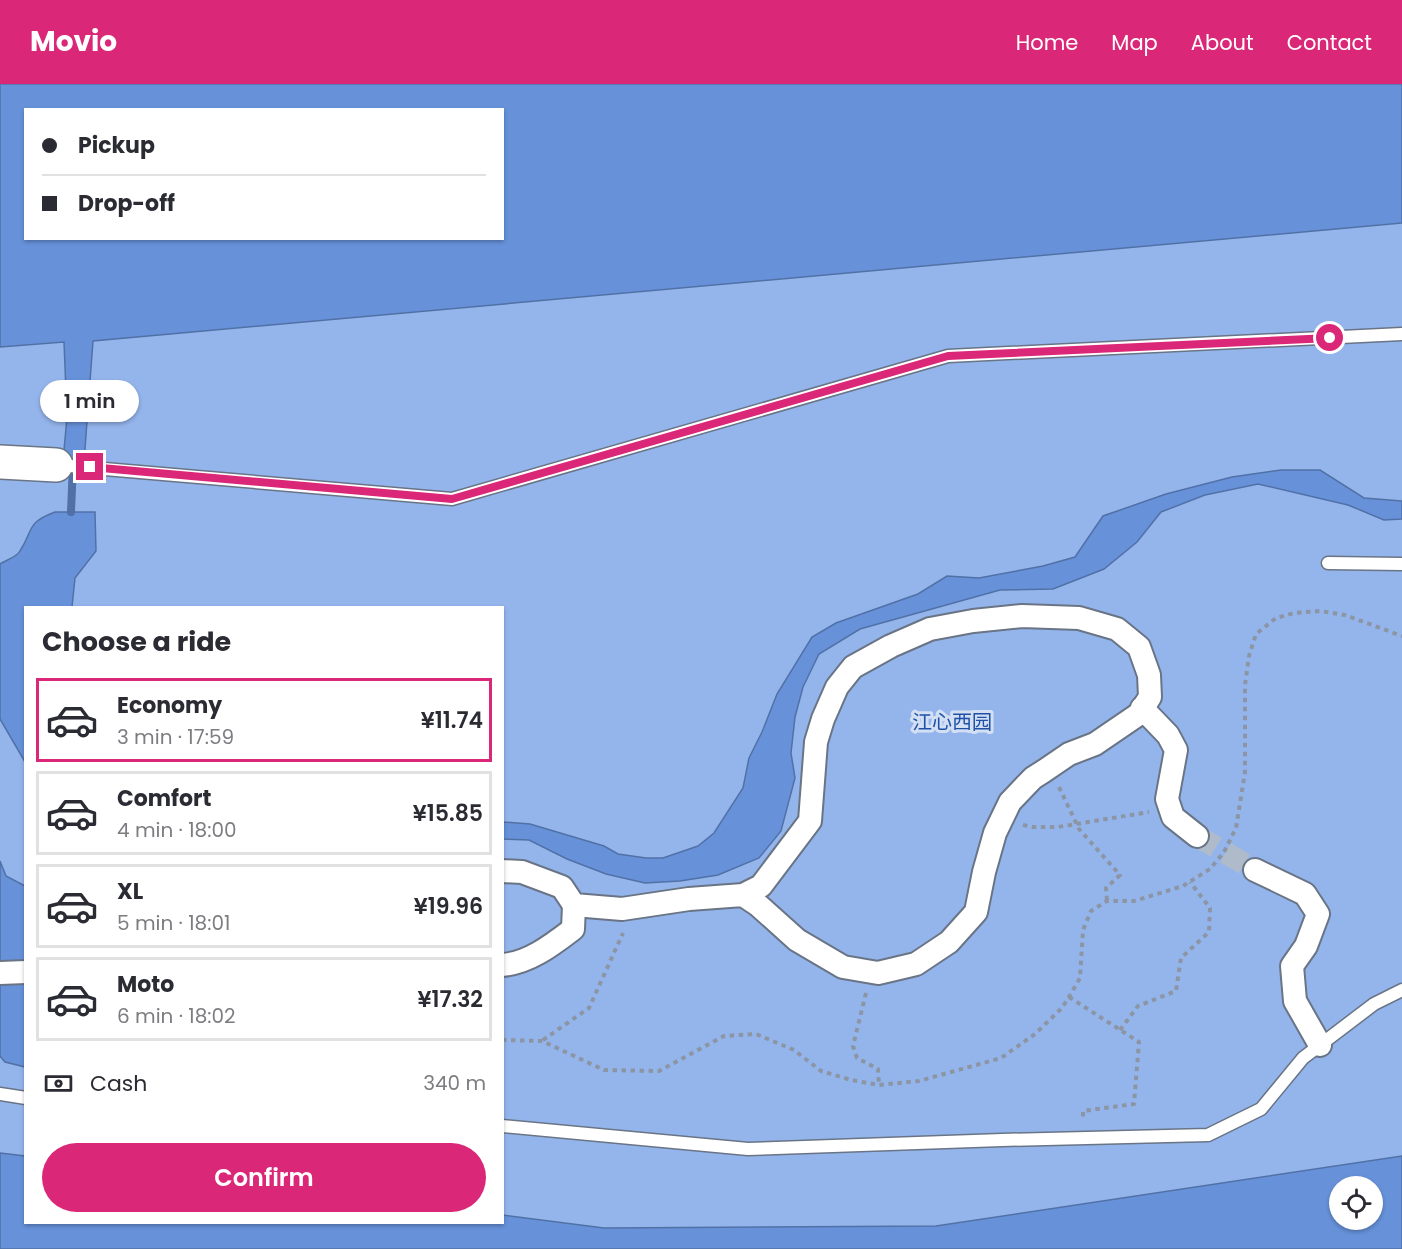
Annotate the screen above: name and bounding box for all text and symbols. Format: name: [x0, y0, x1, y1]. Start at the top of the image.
text: Movio: [30, 22, 117, 61]
text: Home: [1016, 28, 1078, 57]
text: Map: [1111, 28, 1158, 57]
text: About: [1191, 28, 1254, 57]
text: Contact: [1287, 28, 1372, 57]
text: Pickup: [78, 130, 155, 161]
text: Drop-off: [78, 188, 175, 219]
route start: [1316, 324, 1343, 351]
callout: 1 min: [40, 380, 140, 422]
text: 1 min: [64, 387, 115, 415]
route end: [76, 453, 103, 480]
text: Choose a ride: [42, 623, 231, 660]
text: Economy: [117, 690, 222, 721]
icon: car: [45, 693, 99, 747]
text: ¥11.74: [421, 705, 483, 736]
park label: 江心西园: [912, 708, 992, 736]
text: 3 min · 17:59: [117, 723, 234, 751]
text: Comfort: [117, 783, 211, 814]
icon: car: [45, 786, 99, 840]
text: ¥15.85: [413, 798, 483, 829]
text: 4 min · 18:00: [117, 816, 237, 844]
text: XL: [117, 876, 143, 907]
icon: car: [45, 879, 99, 933]
text: ¥19.96: [414, 891, 483, 922]
text: 5 min · 18:01: [117, 909, 230, 937]
text: Moto: [117, 969, 174, 1000]
icon: car: [45, 972, 99, 1026]
text: ¥17.32: [417, 984, 483, 1015]
text: 6 min · 18:02: [117, 1002, 236, 1030]
icon: cash: [42, 1067, 75, 1100]
text: Cash: [90, 1068, 147, 1099]
text: 340 m: [423, 1069, 486, 1097]
button: Confirm: [42, 1143, 486, 1212]
map controls: [1329, 1176, 1383, 1230]
button: locate: [1329, 1176, 1383, 1230]

